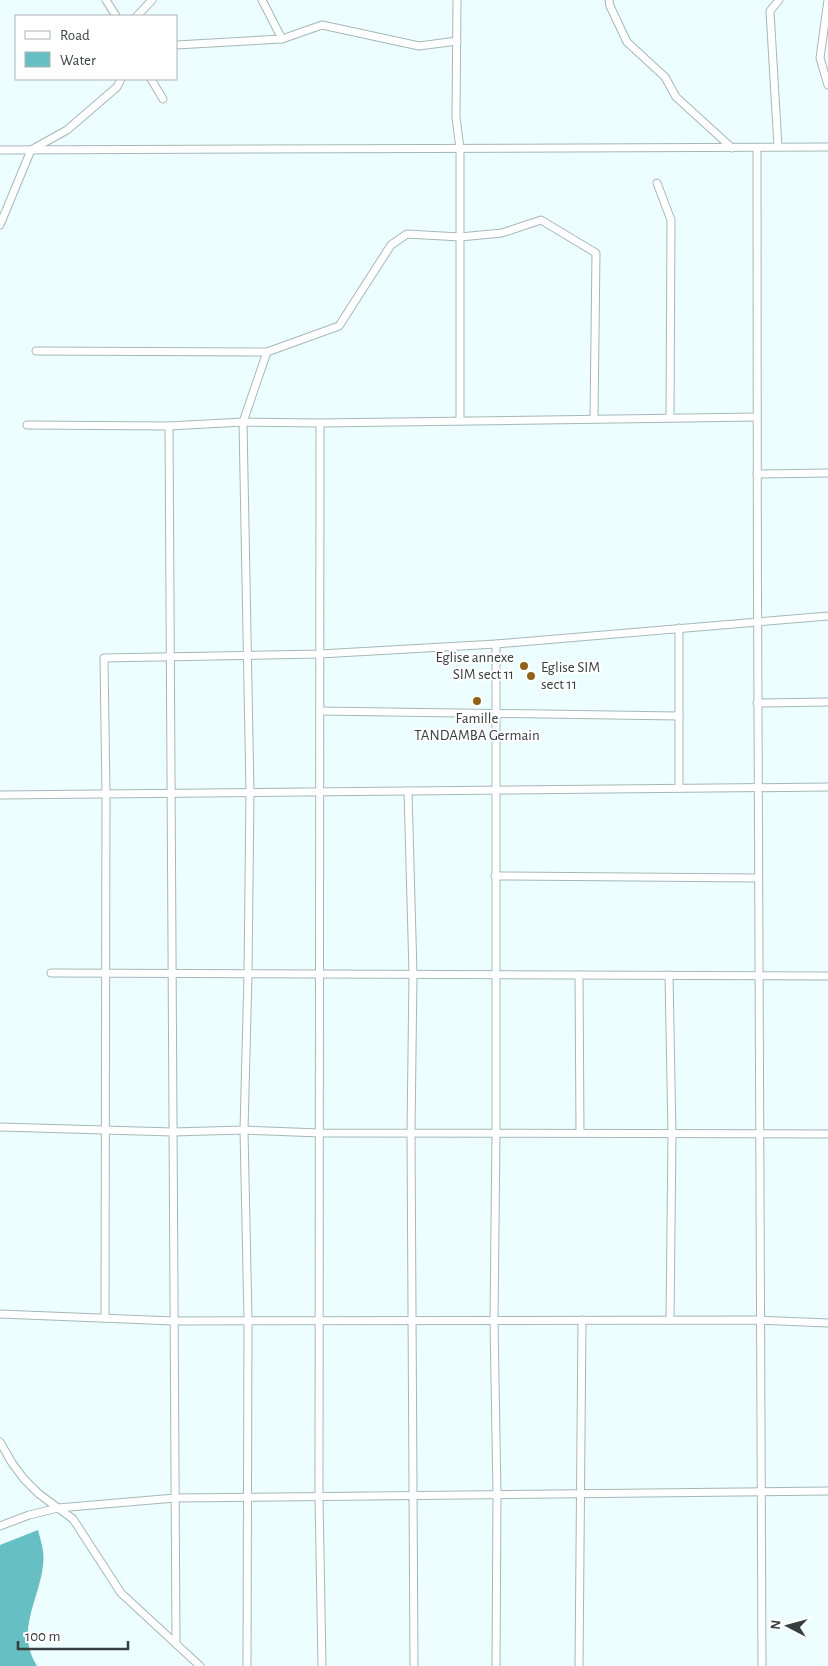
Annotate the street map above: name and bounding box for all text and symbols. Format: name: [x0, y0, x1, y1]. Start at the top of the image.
legend: [15, 15, 178, 80]
text: Road: [60, 28, 90, 43]
text: Water: [60, 53, 96, 68]
place label: Eglise annexe SIM sect 11: [436, 650, 514, 682]
marker: Eglise annexe SIM sect 11: [518, 660, 530, 672]
place label: Eglise SIM sect 11: [541, 660, 600, 692]
marker: Eglise SIM sect 11: [525, 670, 537, 682]
marker: Famille TANDAMBA Germain: [471, 695, 483, 707]
place label: Famille TANDAMBA Germain: [414, 711, 540, 743]
north arrow: [763, 1601, 813, 1651]
scale bar: [18, 1618, 128, 1650]
text: N: [769, 1619, 784, 1630]
text: 100 m: [25, 1629, 60, 1644]

